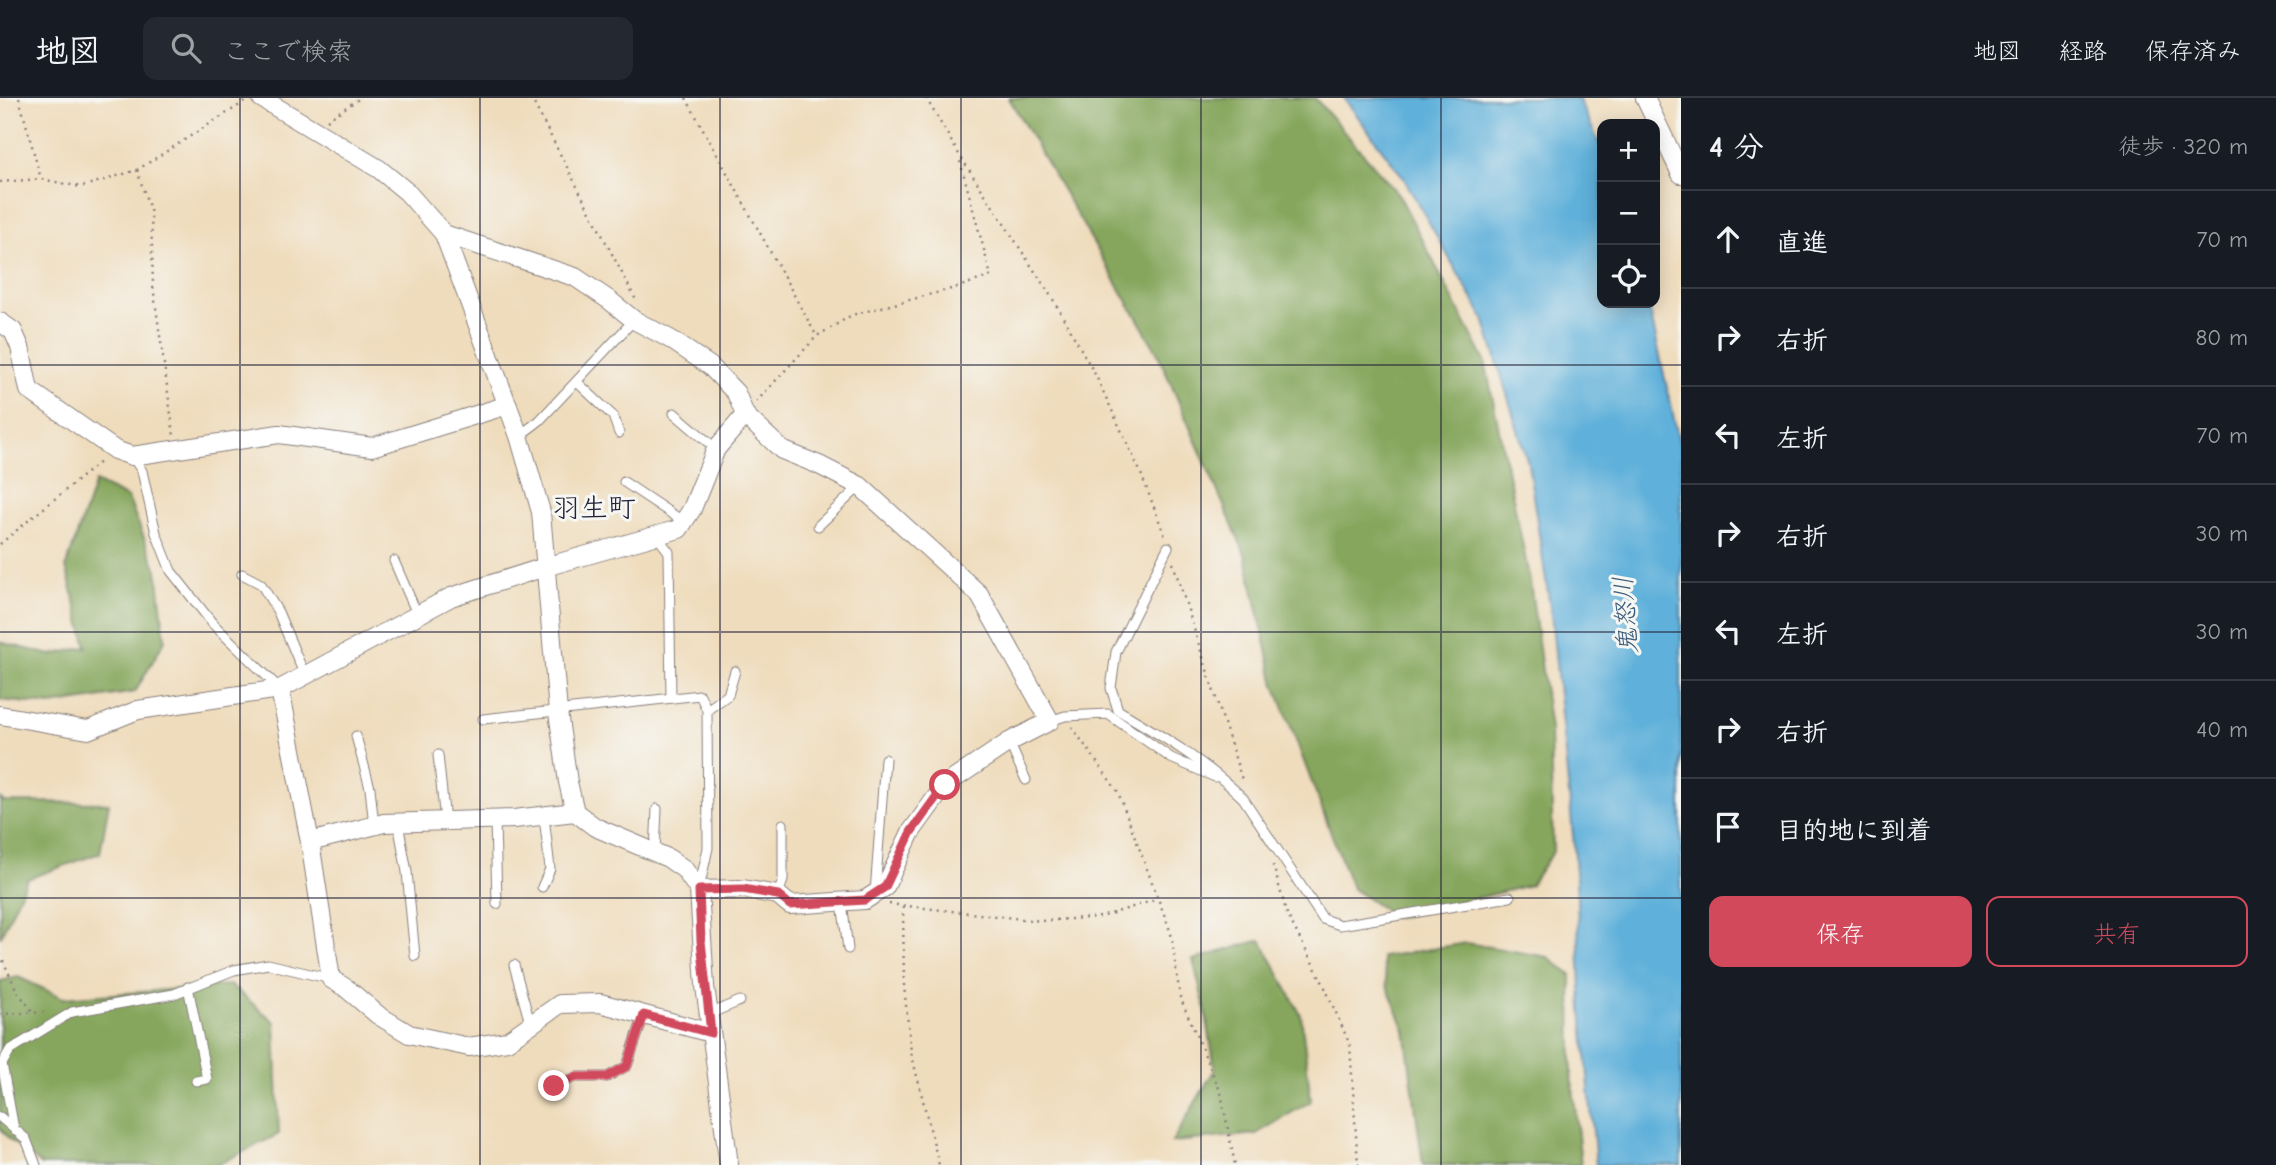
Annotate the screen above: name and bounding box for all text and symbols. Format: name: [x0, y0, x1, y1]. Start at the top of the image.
search box: [143, 17, 633, 80]
icon: search: [167, 29, 205, 67]
text: 地図: [35, 32, 101, 70]
text: ここで検索: [223, 37, 353, 67]
text: 地図: [1973, 37, 2021, 65]
text: 経路: [2059, 37, 2107, 65]
text: 保存済み: [2145, 37, 2241, 65]
map controls: [1597, 119, 1660, 308]
button: +: [1597, 119, 1660, 182]
text: 4 分: [1709, 130, 1764, 165]
text: 徒歩 · 320 m: [2118, 133, 2248, 160]
button: −: [1597, 182, 1660, 245]
icon: ahead: [1709, 220, 1747, 258]
text: 70 m: [2196, 226, 2248, 253]
text: 直進: [1776, 228, 1828, 258]
button: locate: [1597, 245, 1660, 308]
icon: right: [1709, 318, 1747, 356]
text: 80 m: [2195, 324, 2248, 351]
text: 右折: [1776, 326, 1828, 356]
icon: left: [1709, 416, 1747, 454]
text: 70 m: [2196, 422, 2248, 449]
text: 左折: [1776, 424, 1828, 454]
district label: 羽生町: [552, 492, 636, 524]
icon: right: [1709, 514, 1747, 552]
text: 30 m: [2196, 520, 2248, 547]
text: 右折: [1776, 522, 1828, 552]
water label: 鬼怒川: [1608, 575, 1644, 655]
icon: left: [1709, 612, 1747, 650]
text: 30 m: [2196, 618, 2248, 645]
text: 左折: [1776, 620, 1828, 650]
icon: right: [1709, 710, 1747, 748]
text: 40 m: [2196, 716, 2248, 743]
text: 右折: [1776, 718, 1828, 748]
route start: [929, 769, 960, 800]
icon: arrive: [1709, 808, 1747, 846]
text: 目的地に到着: [1776, 816, 1932, 846]
button: 保存: [1709, 896, 1972, 967]
button: 共有: [1986, 896, 2248, 967]
route end: [538, 1070, 569, 1101]

